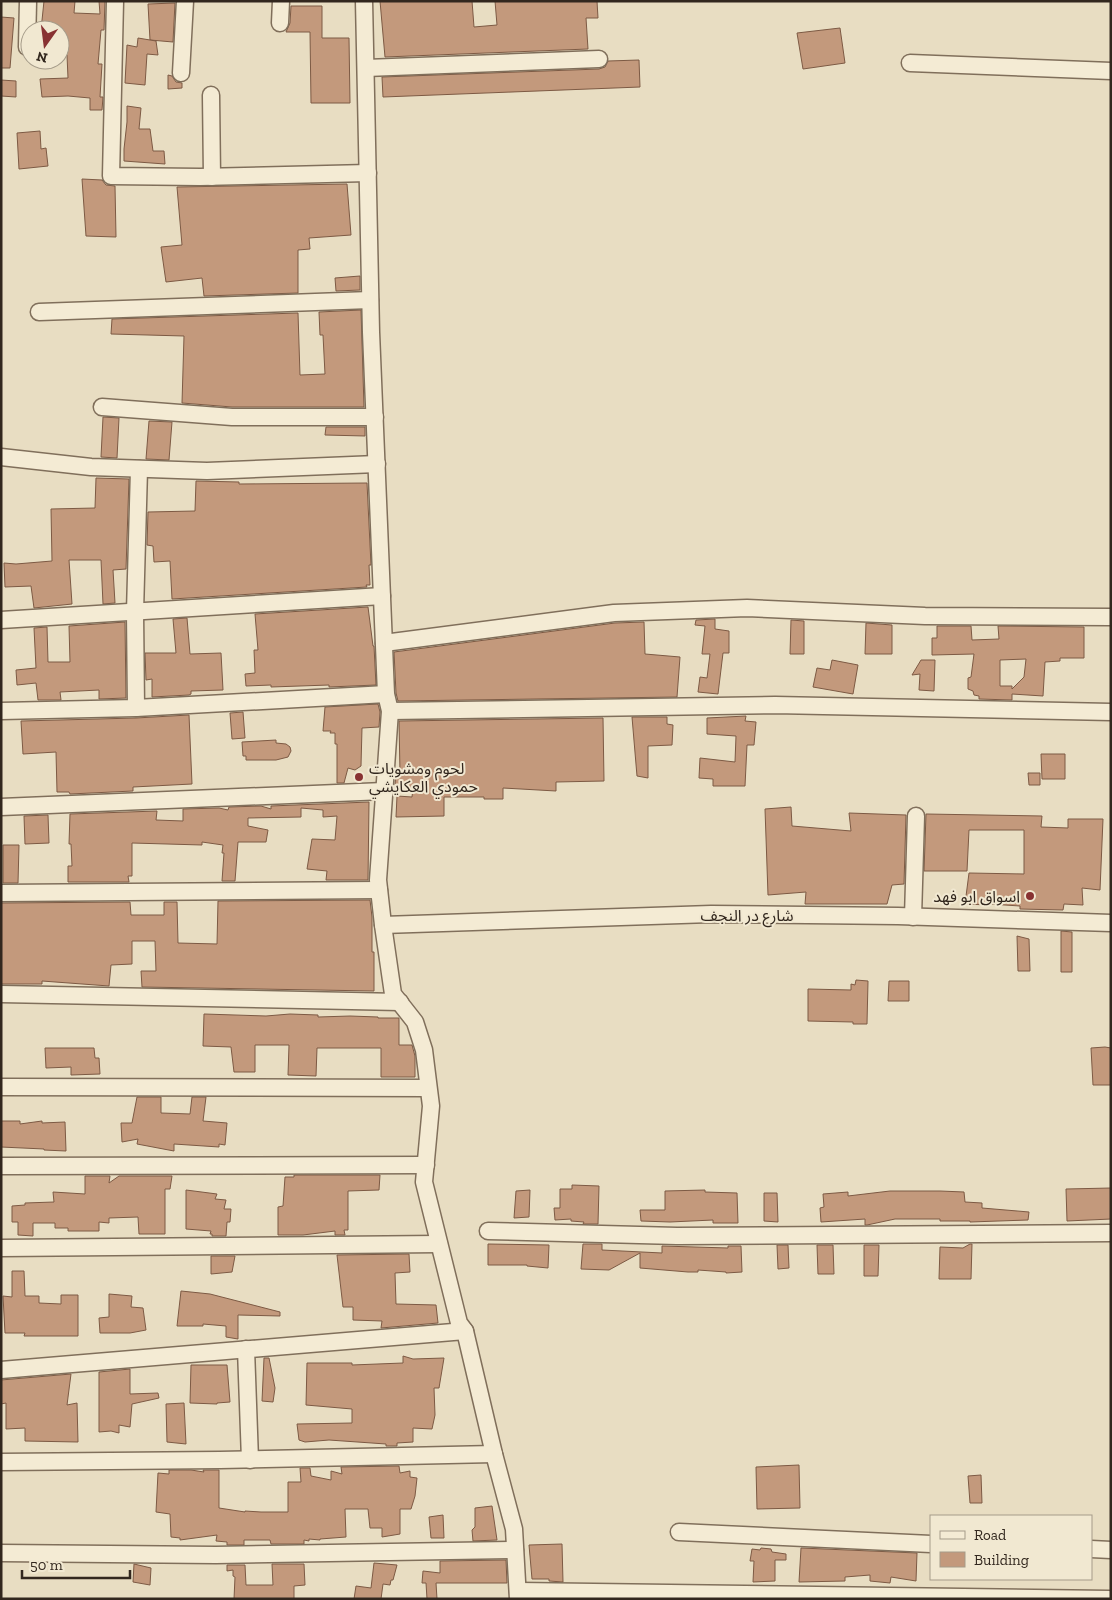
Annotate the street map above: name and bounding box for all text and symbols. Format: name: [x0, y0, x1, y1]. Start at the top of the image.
north arrow: [20, 20, 70, 70]
text: N: [34, 48, 49, 67]
place label: لحوم ومشويات حمودي العكايشي: [369, 759, 478, 799]
marker: لحوم ومشويات حمودي العكايشي: [353, 771, 365, 783]
place label: اسواق ابو فهد: [933, 887, 1020, 906]
marker: اسواق ابو فهد: [1024, 890, 1036, 902]
street label: شارع در النجف: [700, 906, 794, 928]
legend: [930, 1515, 1092, 1580]
text: Road: [974, 1526, 1007, 1544]
scale bar: [22, 1548, 130, 1580]
text: Building: [974, 1551, 1029, 1569]
text: 50 m: [30, 1556, 63, 1574]

